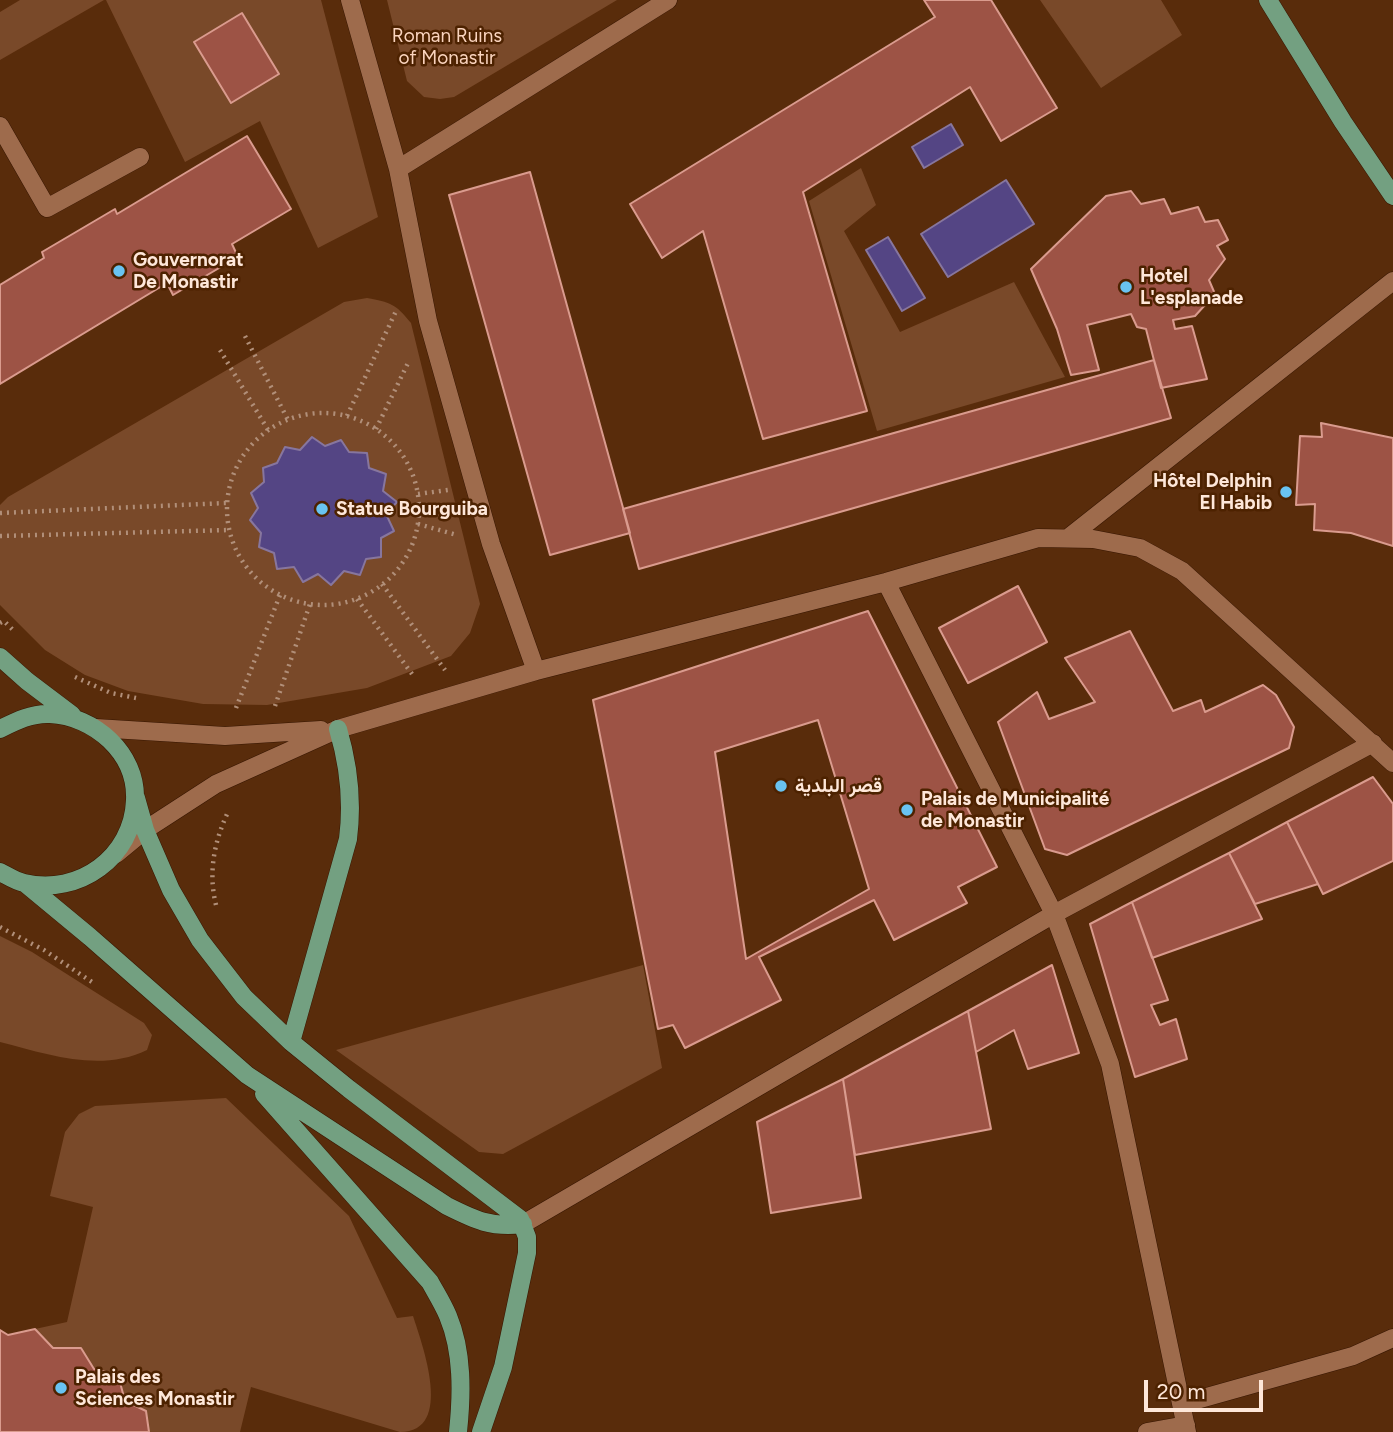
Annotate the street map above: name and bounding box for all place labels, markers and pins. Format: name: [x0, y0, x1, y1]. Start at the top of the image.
place label: Gouvernorat De Monastir: [133, 249, 244, 293]
marker: Gouvernorat De Monastir: [111, 263, 127, 279]
place label: Hotel L'esplanade: [1140, 265, 1243, 309]
marker: Hotel L'esplanade: [1118, 279, 1134, 295]
place label: Hôtel Delphin El Habib: [1153, 470, 1272, 514]
marker: Hôtel Delphin El Habib: [1278, 484, 1294, 500]
place label: Statue Bourguiba: [336, 498, 488, 520]
marker: Statue Bourguiba: [314, 501, 330, 517]
place label: قصر البلدية: [795, 775, 882, 797]
marker: قصر البلدية: [773, 778, 789, 794]
place label: Palais de Municipalité de Monastir: [921, 788, 1109, 832]
marker: Palais de Municipalité de Monastir: [899, 802, 915, 818]
place label: Palais des Sciences Monastir: [75, 1366, 234, 1410]
marker: Palais des Sciences Monastir: [53, 1380, 69, 1396]

